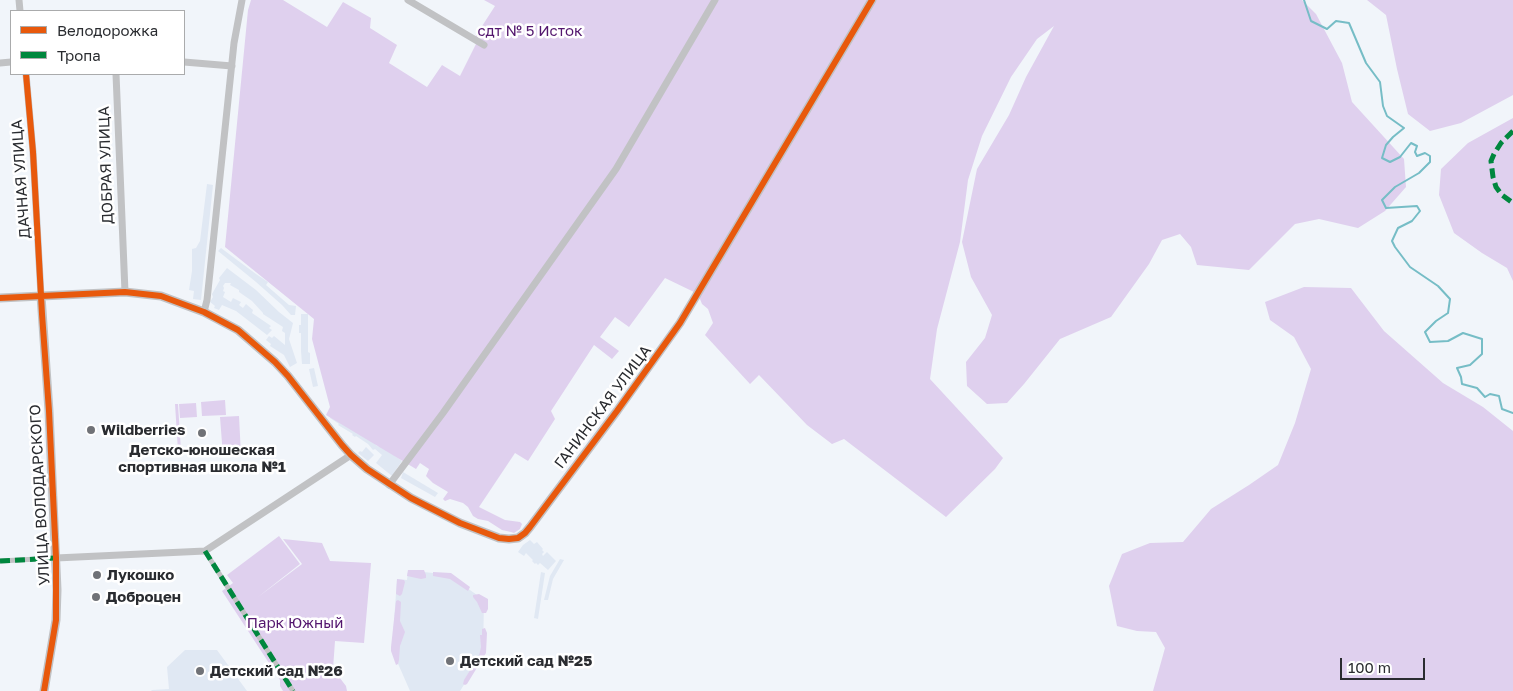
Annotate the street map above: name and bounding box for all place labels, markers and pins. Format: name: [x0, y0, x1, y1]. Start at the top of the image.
place label: Wildberries: [101, 421, 185, 439]
marker: Wildberries: [85, 424, 97, 436]
marker: Детско-юношеская спортивная школа №1: [196, 427, 208, 439]
place label: Детско-юношеская спортивная школа №1: [118, 441, 286, 476]
place label: Лукошко: [107, 566, 174, 584]
marker: Лукошко: [91, 569, 103, 581]
place label: Доброцен: [106, 588, 181, 606]
marker: Доброцен: [90, 591, 102, 603]
place label: Детский сад №25: [460, 652, 592, 670]
marker: Детский сад №25: [444, 655, 456, 667]
place label: Детский сад №26: [210, 662, 343, 680]
marker: Детский сад №26: [194, 665, 206, 677]

